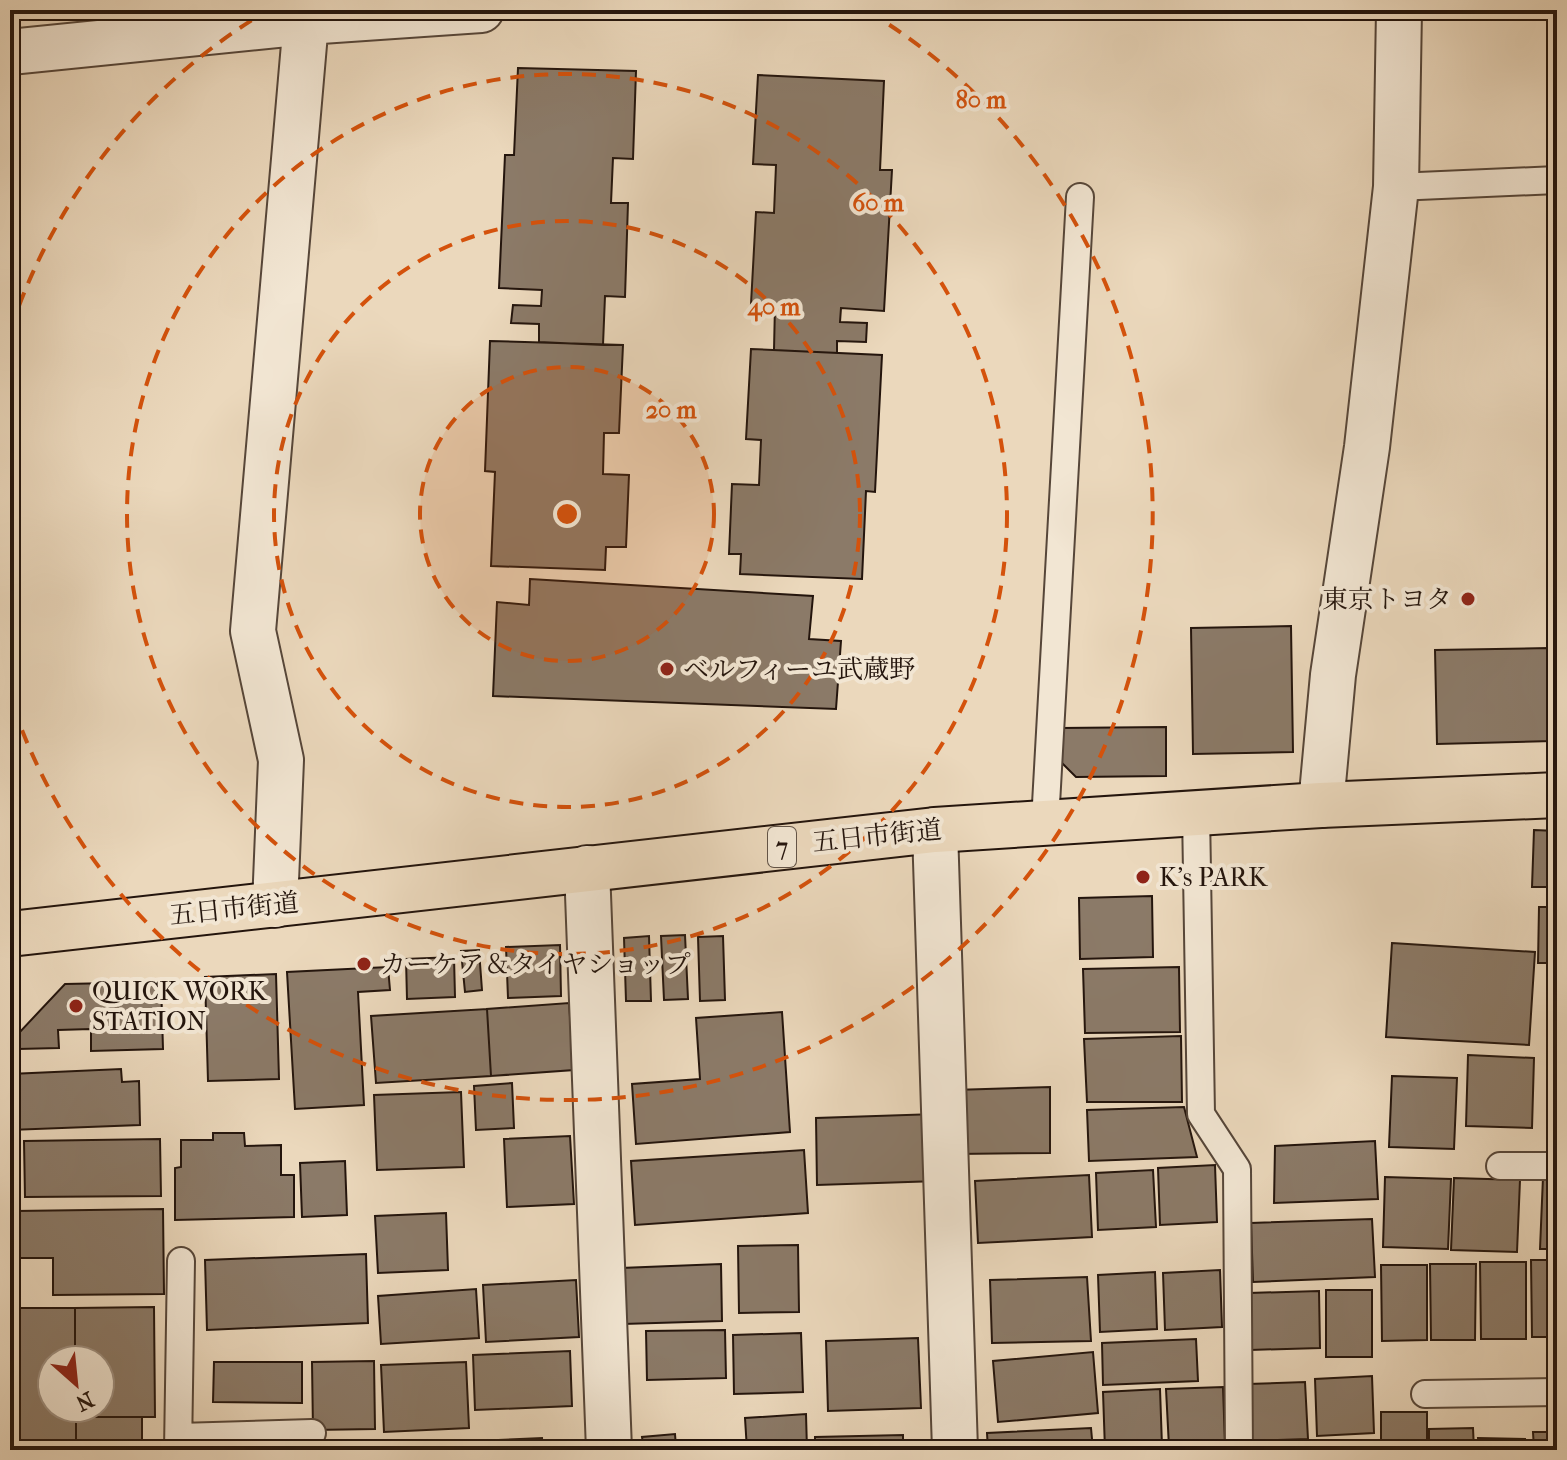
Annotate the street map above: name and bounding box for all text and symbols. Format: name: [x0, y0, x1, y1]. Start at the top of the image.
text: 80 m: [956, 86, 1007, 114]
text: 60 m: [852, 189, 905, 217]
text: 40 m: [747, 293, 801, 322]
text: 20 m: [646, 396, 697, 424]
centre of rings: [553, 500, 581, 528]
place label: 東京トヨタ: [1322, 584, 1452, 615]
marker: 東京トヨタ: [1459, 590, 1477, 608]
place label: ベルフィーユ武蔵野: [683, 654, 915, 685]
marker: ベルフィーユ武蔵野: [658, 660, 676, 678]
street label: 五日市街道: [811, 814, 943, 858]
road number: 7: [768, 827, 796, 867]
place label: K's PARK: [1159, 862, 1268, 893]
marker: K's PARK: [1134, 868, 1152, 886]
street label: 五日市街道: [168, 887, 300, 931]
place label: カーケア＆タイヤショップ: [380, 949, 691, 980]
marker: カーケア＆タイヤショップ: [355, 955, 373, 973]
place label: QUICK WORK STATION: [92, 976, 268, 1037]
marker: QUICK WORK STATION: [67, 997, 85, 1015]
north arrow: [36, 1344, 116, 1424]
text: N: [71, 1386, 98, 1416]

